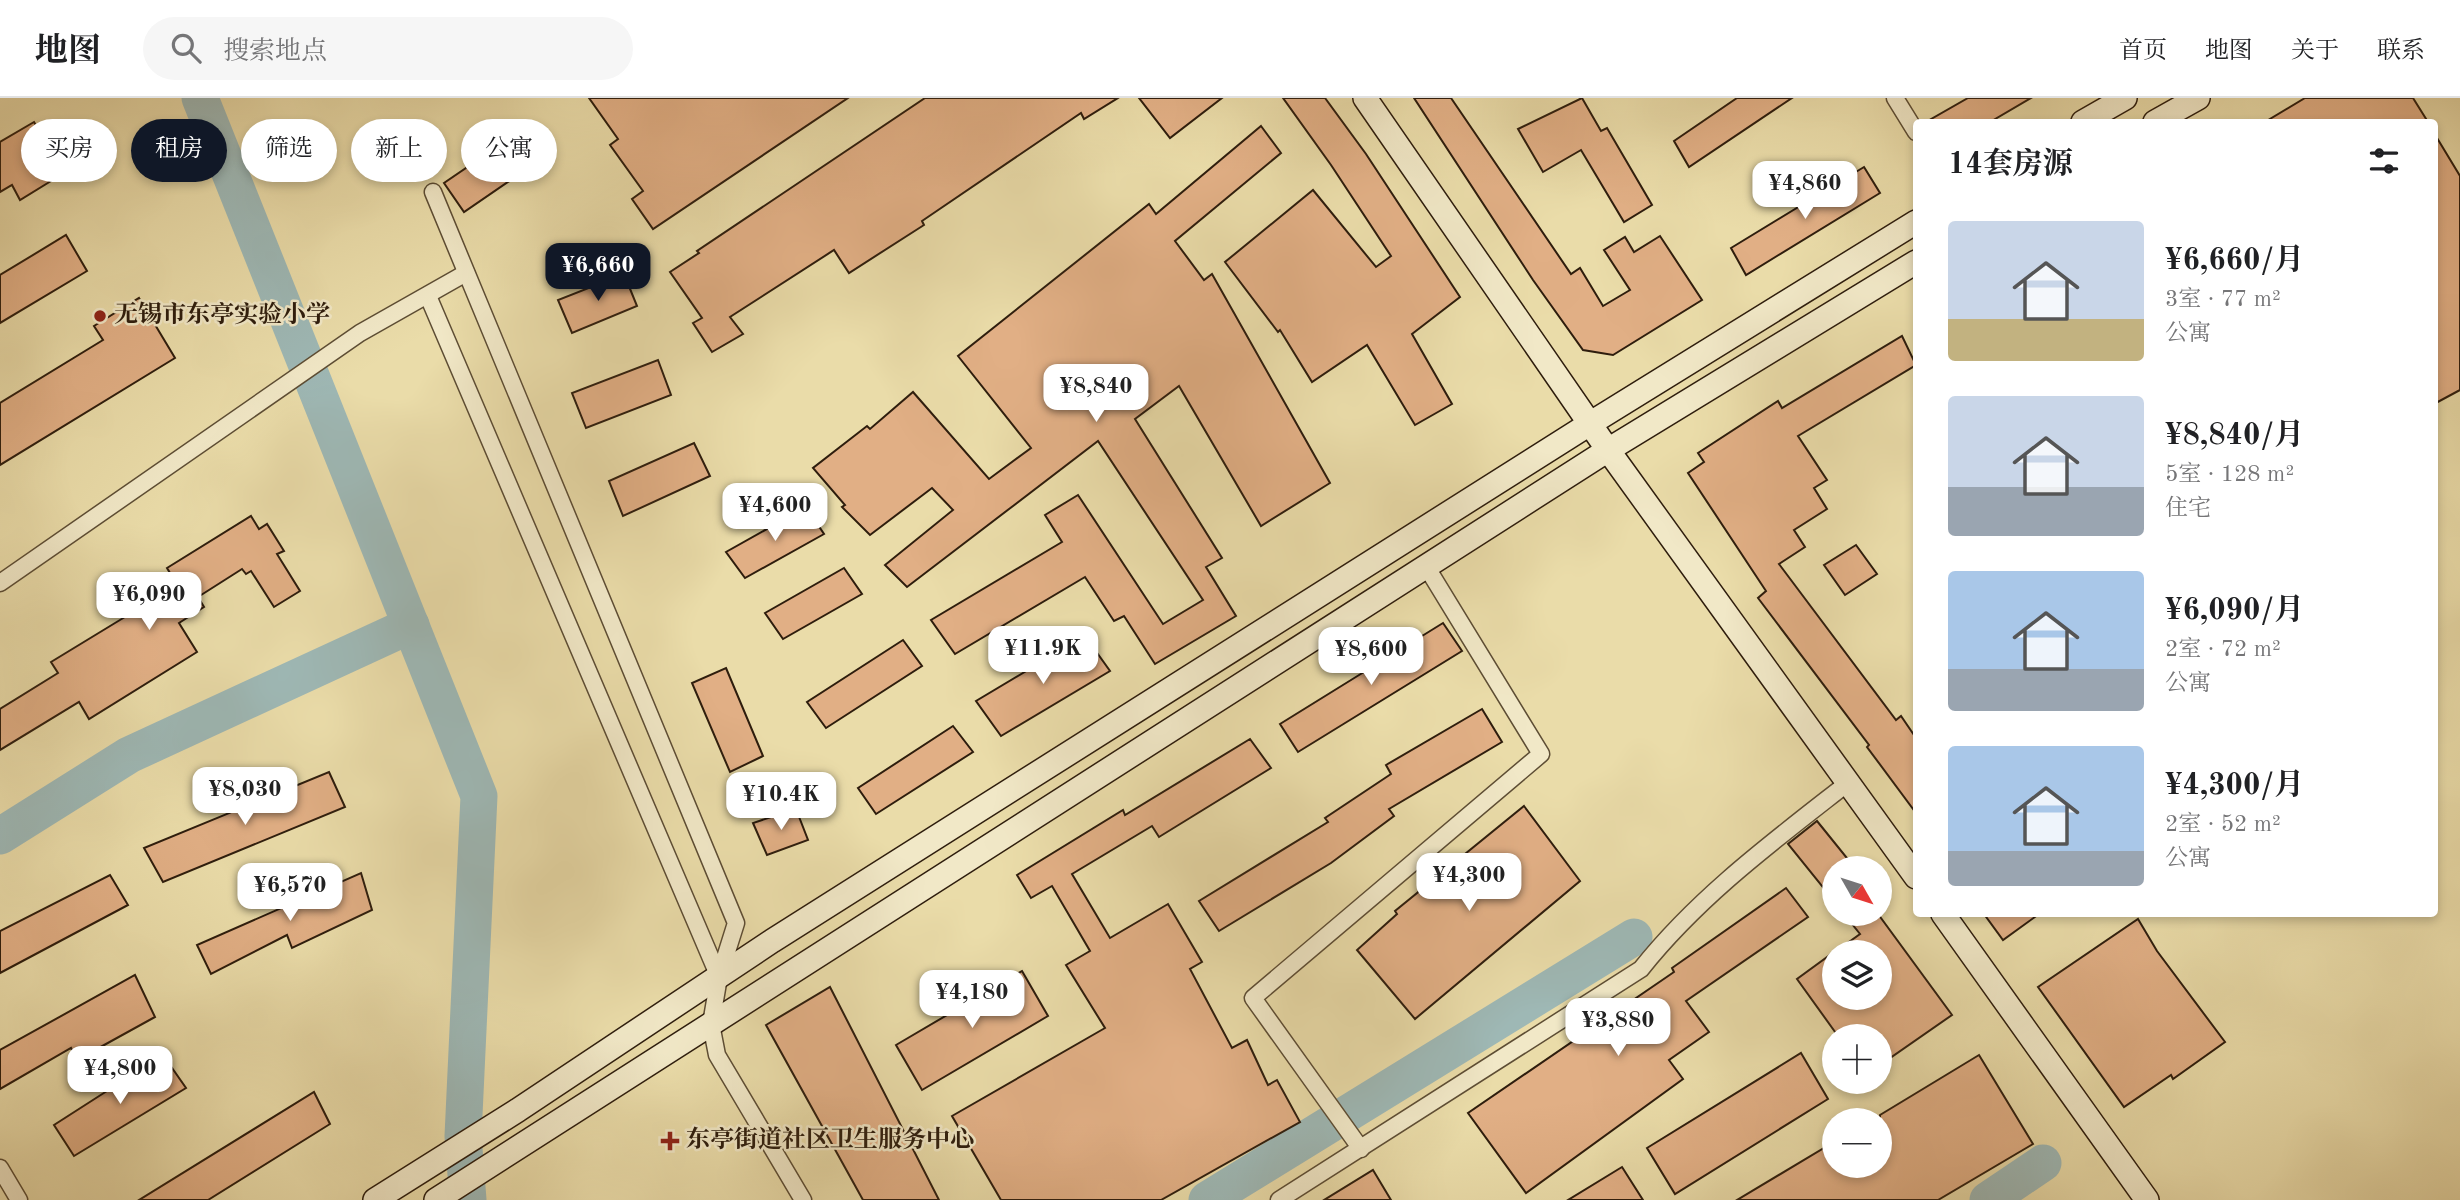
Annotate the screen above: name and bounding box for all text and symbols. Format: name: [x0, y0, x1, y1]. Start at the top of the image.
search box: [143, 17, 633, 80]
icon: search: [167, 29, 205, 67]
text: 地图: [35, 36, 101, 69]
text: 搜索地点: [223, 39, 327, 65]
text: 首页: [2119, 40, 2167, 64]
text: 地图: [2205, 40, 2253, 64]
text: 关于: [2291, 40, 2339, 64]
text: 联系: [2377, 40, 2425, 64]
chip: 买房: [21, 119, 117, 182]
chip: 租房: [131, 119, 227, 182]
chip: 筛选: [241, 119, 337, 182]
chip: 新上: [351, 119, 447, 182]
chip: 公寓: [461, 119, 557, 182]
icon: filters: [2365, 142, 2403, 180]
text: 14套房源: [1948, 150, 2073, 180]
pin: ¥4,860: [1748, 162, 1862, 221]
text: ¥4,860: [1768, 172, 1842, 195]
pin: ¥6,660: [541, 244, 655, 303]
text: ¥6,660/月: [2165, 246, 2304, 276]
icon: home: [2004, 249, 2088, 333]
text: ¥6,660: [561, 254, 635, 277]
text: 3室 · 77 m²: [2165, 288, 2281, 311]
place label: 无锡市东亭实验小学: [114, 301, 330, 328]
marker: 无锡市东亭实验小学: [92, 308, 108, 324]
text: 公寓: [2165, 322, 2211, 345]
pin: ¥8,840: [1039, 364, 1153, 424]
text: ¥8,840: [1059, 375, 1133, 398]
text: ¥8,840/月: [2165, 421, 2304, 451]
icon: home: [2004, 424, 2088, 508]
text: 5室 · 128 m²: [2165, 463, 2294, 486]
pin: ¥4,600: [718, 484, 832, 543]
text: ¥4,600: [738, 494, 812, 517]
text: 住宅: [2165, 497, 2211, 520]
pin: ¥6,090: [92, 573, 206, 632]
text: ¥6,090: [112, 583, 186, 606]
text: ¥6,090/月: [2165, 596, 2304, 626]
icon: home: [2004, 599, 2088, 683]
pin: ¥11.9K: [986, 626, 1100, 686]
pin: ¥8,600: [1314, 628, 1428, 687]
text: ¥11.9K: [1004, 637, 1082, 660]
text: ¥8,600: [1334, 638, 1408, 661]
text: 2室 · 72 m²: [2165, 638, 2281, 661]
text: 公寓: [2165, 672, 2211, 695]
pin: ¥8,030: [188, 768, 302, 827]
text: ¥4,300/月: [2165, 771, 2304, 801]
pin: ¥10.4K: [724, 772, 838, 832]
icon: home: [2004, 774, 2088, 858]
text: ¥8,030: [208, 778, 282, 801]
text: ¥10.4K: [742, 783, 820, 806]
text: 2室 · 52 m²: [2165, 813, 2281, 836]
text: 公寓: [2165, 847, 2211, 870]
pin: ¥4,300: [1412, 854, 1526, 913]
north arrow: [1822, 856, 1892, 926]
map controls: [1822, 856, 1892, 1178]
pin: ¥6,570: [233, 864, 347, 923]
text: ¥4,300: [1432, 864, 1506, 887]
text: ¥6,570: [253, 874, 327, 897]
button: layers: [1822, 940, 1892, 1010]
pin: ¥4,180: [915, 970, 1029, 1030]
text: ¥4,180: [935, 981, 1009, 1004]
pin: ¥3,880: [1561, 998, 1675, 1058]
text: ¥3,880: [1581, 1009, 1655, 1032]
button: +: [1822, 1024, 1892, 1094]
pin: ¥4,800: [63, 1046, 177, 1106]
text: ¥4,800: [83, 1057, 157, 1080]
button: −: [1822, 1108, 1892, 1178]
place label: 东亭街道社区卫生服务中心: [686, 1126, 974, 1153]
marker: 东亭街道社区卫生服务中心: [660, 1131, 680, 1151]

